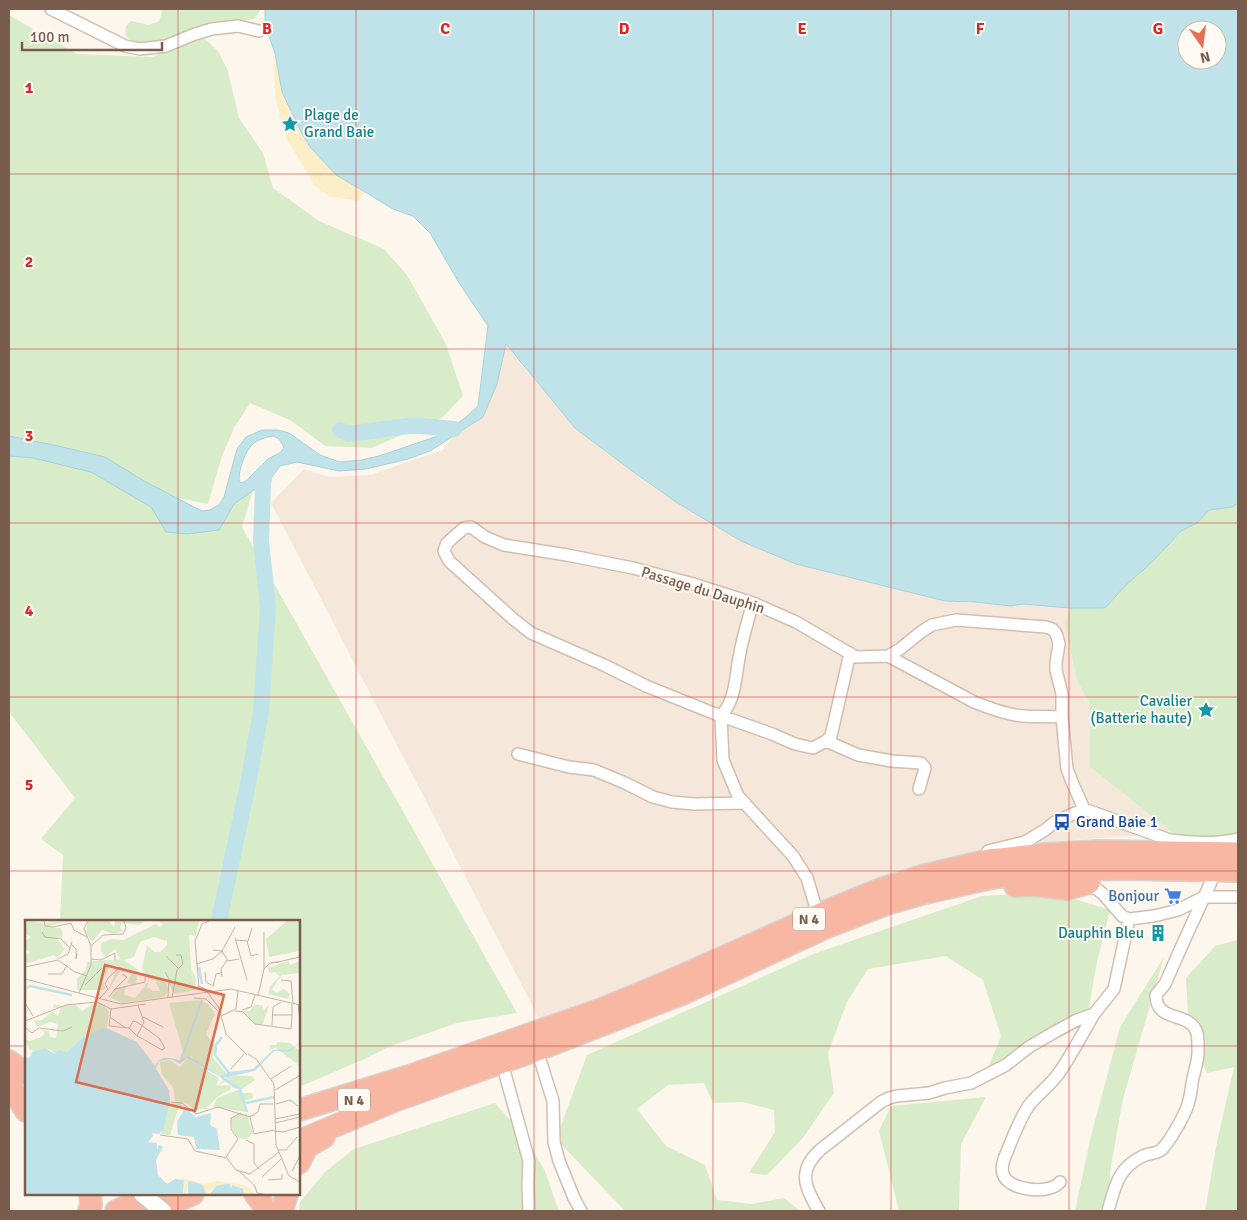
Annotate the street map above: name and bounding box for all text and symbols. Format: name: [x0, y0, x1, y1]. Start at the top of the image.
text: B: [262, 19, 272, 39]
text: C: [440, 19, 450, 39]
text: D: [619, 19, 630, 39]
text: E: [797, 19, 807, 39]
text: F: [976, 19, 985, 39]
text: G: [1153, 19, 1163, 39]
scale bar: [22, 20, 162, 52]
north arrow: [1177, 20, 1227, 70]
text: 100 m: [30, 28, 70, 46]
text: N: [1198, 48, 1212, 67]
text: 1: [25, 78, 34, 98]
place label: Plage de Grand Baie: [304, 106, 374, 141]
place icon: Plage de Grand Baie: [280, 114, 300, 134]
text: 2: [25, 252, 33, 272]
text: 3: [25, 426, 33, 446]
street label: Passage du Dauphin: [639, 563, 767, 617]
text: 4: [25, 601, 34, 621]
place label: Cavalier (Batterie haute): [1090, 692, 1192, 727]
place icon: Cavalier (Batterie haute): [1196, 700, 1216, 720]
text: 5: [25, 775, 33, 795]
bus stop icon: Grand Baie 1: [1052, 812, 1072, 832]
place label: Grand Baie 1: [1076, 813, 1158, 831]
supermarket icon: Bonjour: [1163, 886, 1183, 906]
place label: Bonjour: [1108, 887, 1159, 905]
road number: N 4: [793, 908, 825, 931]
inset map: [25, 920, 300, 1195]
building icon: Dauphin Bleu: [1148, 923, 1168, 943]
place label: Dauphin Bleu: [1058, 924, 1144, 942]
road number: N 4: [338, 1088, 370, 1112]

